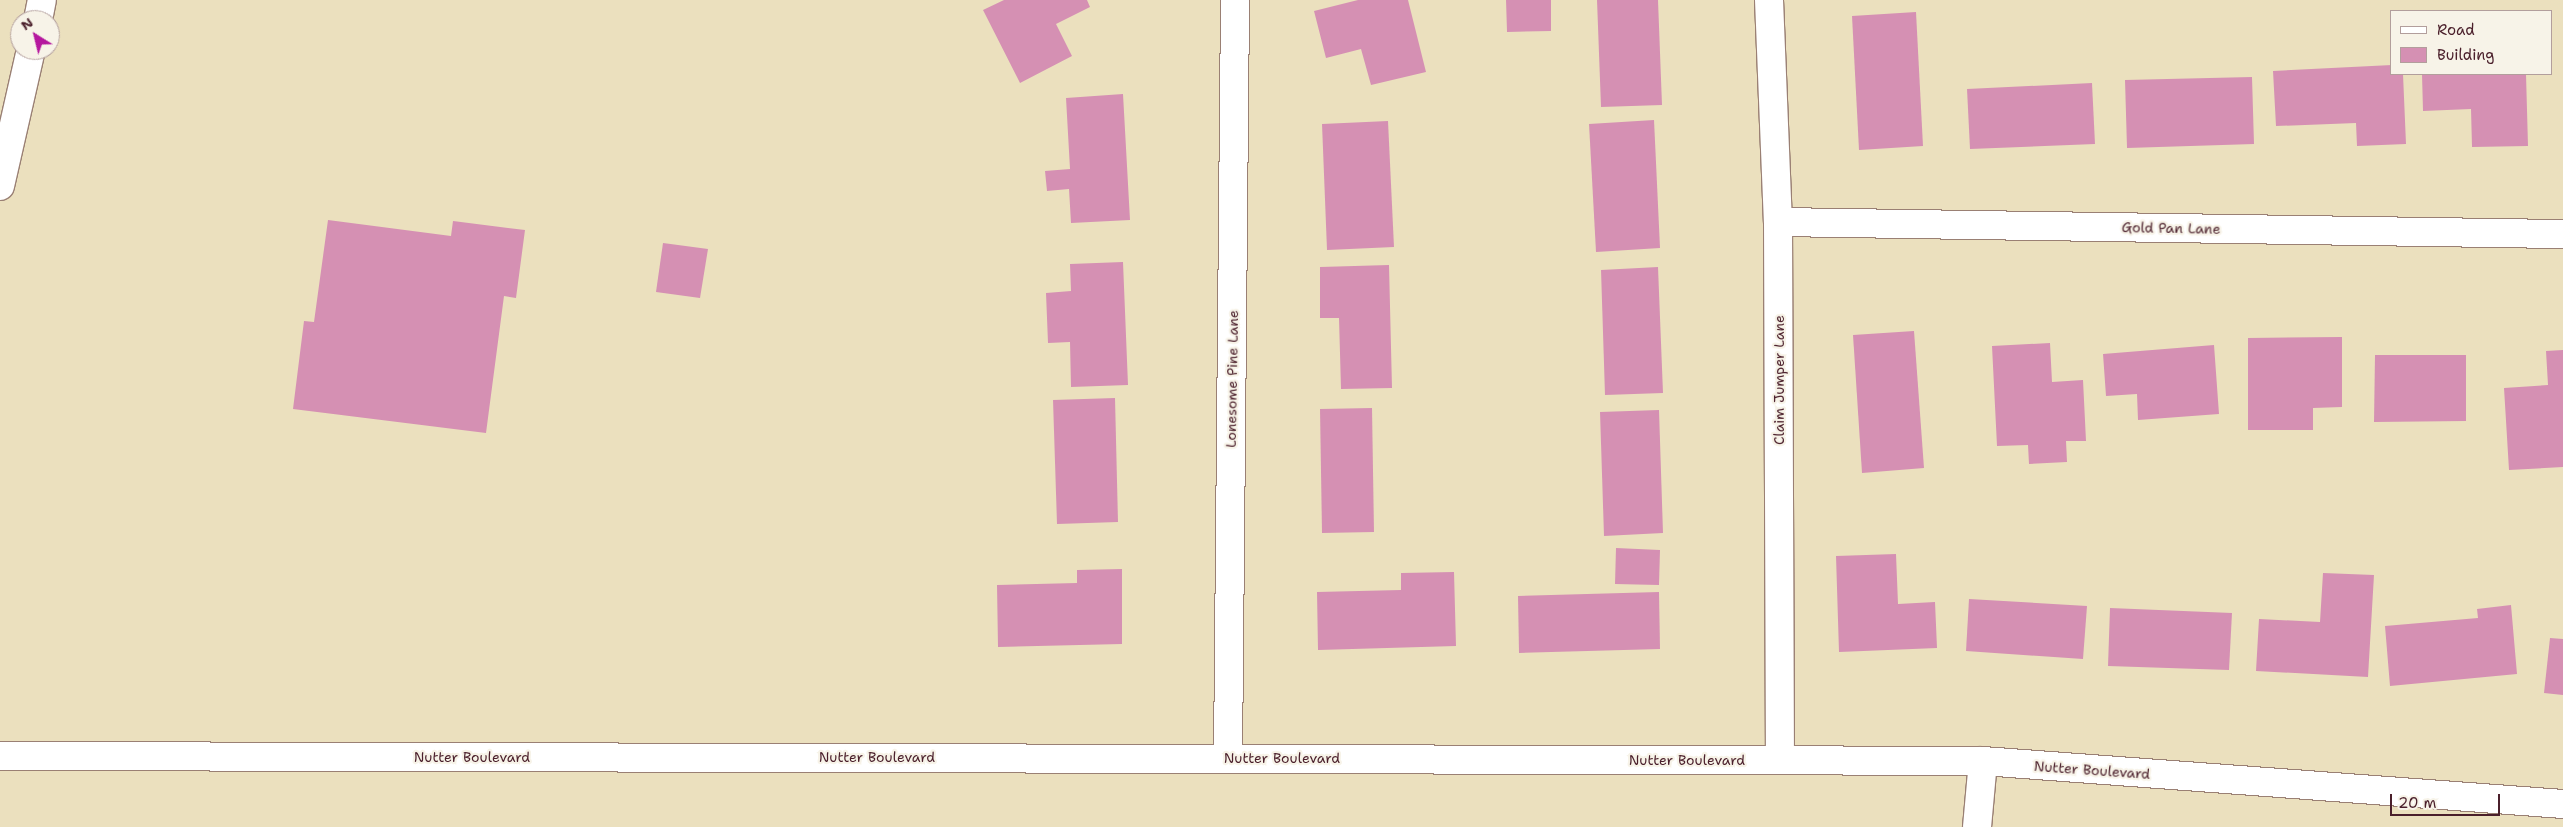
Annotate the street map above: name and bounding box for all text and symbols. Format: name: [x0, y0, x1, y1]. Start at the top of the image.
north arrow: [10, 10, 60, 60]
legend: [2390, 10, 2553, 75]
text: N: [17, 13, 37, 34]
text: Road: [2437, 20, 2475, 40]
text: Building: [2437, 45, 2494, 65]
street label: Gold Pan Lane: [2121, 219, 2221, 237]
street label: Lonesome Pine Lane: [1222, 310, 1242, 448]
street label: Claim Jumper Lane: [1771, 315, 1787, 445]
street label: Nutter Boulevard: [414, 749, 530, 765]
street label: Nutter Boulevard: [819, 749, 935, 765]
street label: Nutter Boulevard: [1224, 750, 1340, 766]
street label: Nutter Boulevard: [1629, 752, 1745, 768]
street label: Nutter Boulevard: [2033, 758, 2151, 782]
scale bar: [2393, 784, 2503, 816]
text: 20 m: [2398, 793, 2437, 813]

